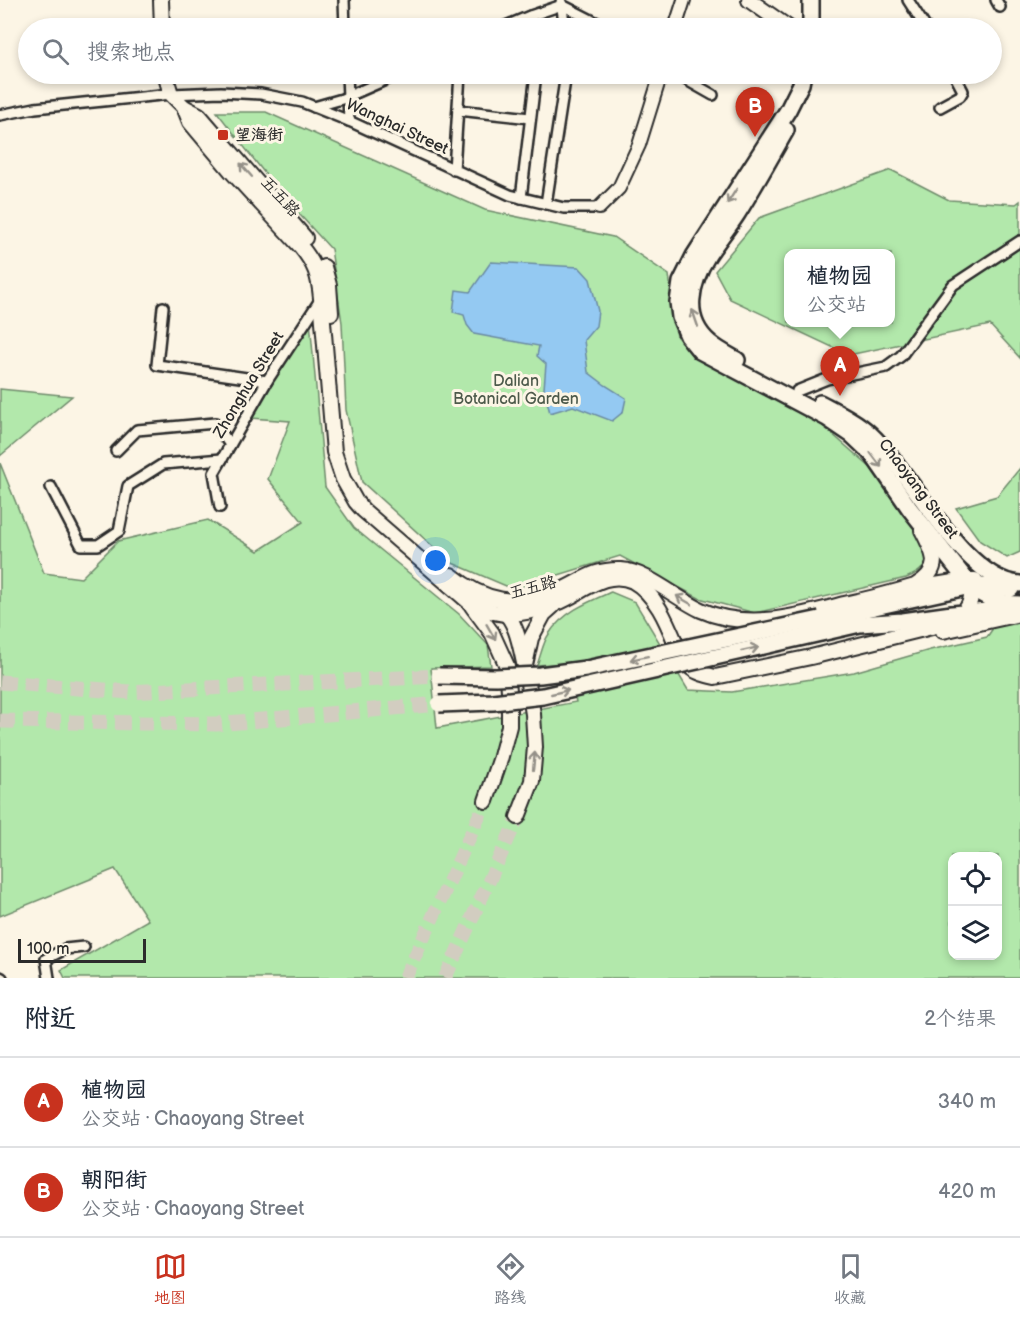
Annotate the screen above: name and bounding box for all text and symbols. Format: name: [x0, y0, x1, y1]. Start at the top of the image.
search box: [18, 18, 1002, 84]
icon: search: [39, 35, 72, 68]
text: 搜索地点: [87, 39, 175, 66]
pin: B: [736, 88, 774, 137]
street label: Wanghai Street: [343, 95, 451, 159]
place label: 望海街: [235, 126, 283, 145]
marker: 望海街: [216, 128, 230, 142]
one-way arrow: [239, 163, 253, 178]
street label: 五五路: [257, 173, 303, 221]
one-way arrow: [726, 187, 738, 204]
popup: [784, 249, 895, 327]
text: 植物园: [806, 263, 873, 290]
text: 公交站: [806, 293, 866, 317]
one-way arrow: [689, 309, 700, 328]
street label: Zhonghua Street: [209, 328, 288, 442]
pin: A: [820, 346, 860, 396]
park label: Dalian Botanical Garden: [453, 372, 579, 409]
street label: Chaoyang Street: [874, 435, 962, 543]
one-way arrow: [869, 452, 882, 468]
your location: [421, 546, 450, 575]
street label: 五五路: [507, 573, 559, 603]
one-way arrow: [676, 594, 693, 606]
one-way arrow: [485, 623, 497, 640]
one-way arrow: [739, 643, 759, 654]
one-way arrow: [630, 652, 649, 664]
one-way arrow: [550, 686, 569, 698]
one-way arrow: [529, 751, 540, 771]
map controls: [948, 852, 1002, 960]
button: locate: [948, 852, 1002, 906]
button: layers: [948, 906, 1002, 960]
scale bar: [18, 936, 146, 964]
text: 100 m: [27, 940, 70, 959]
text: 附近: [24, 1004, 76, 1035]
text: 2个结果: [924, 1007, 996, 1031]
text: 植物园: [81, 1077, 147, 1104]
text: A: [37, 1090, 50, 1114]
text: 340 m: [938, 1090, 996, 1114]
text: 公交站 · Chaoyang Street: [81, 1107, 304, 1131]
text: 朝阳街: [81, 1167, 147, 1194]
text: B: [36, 1180, 51, 1204]
text: 420 m: [938, 1180, 996, 1204]
text: 公交站 · Chaoyang Street: [81, 1197, 304, 1221]
tab: 地图: [154, 1250, 187, 1308]
tab: 路线: [494, 1250, 527, 1308]
tab: 收藏: [834, 1250, 867, 1308]

